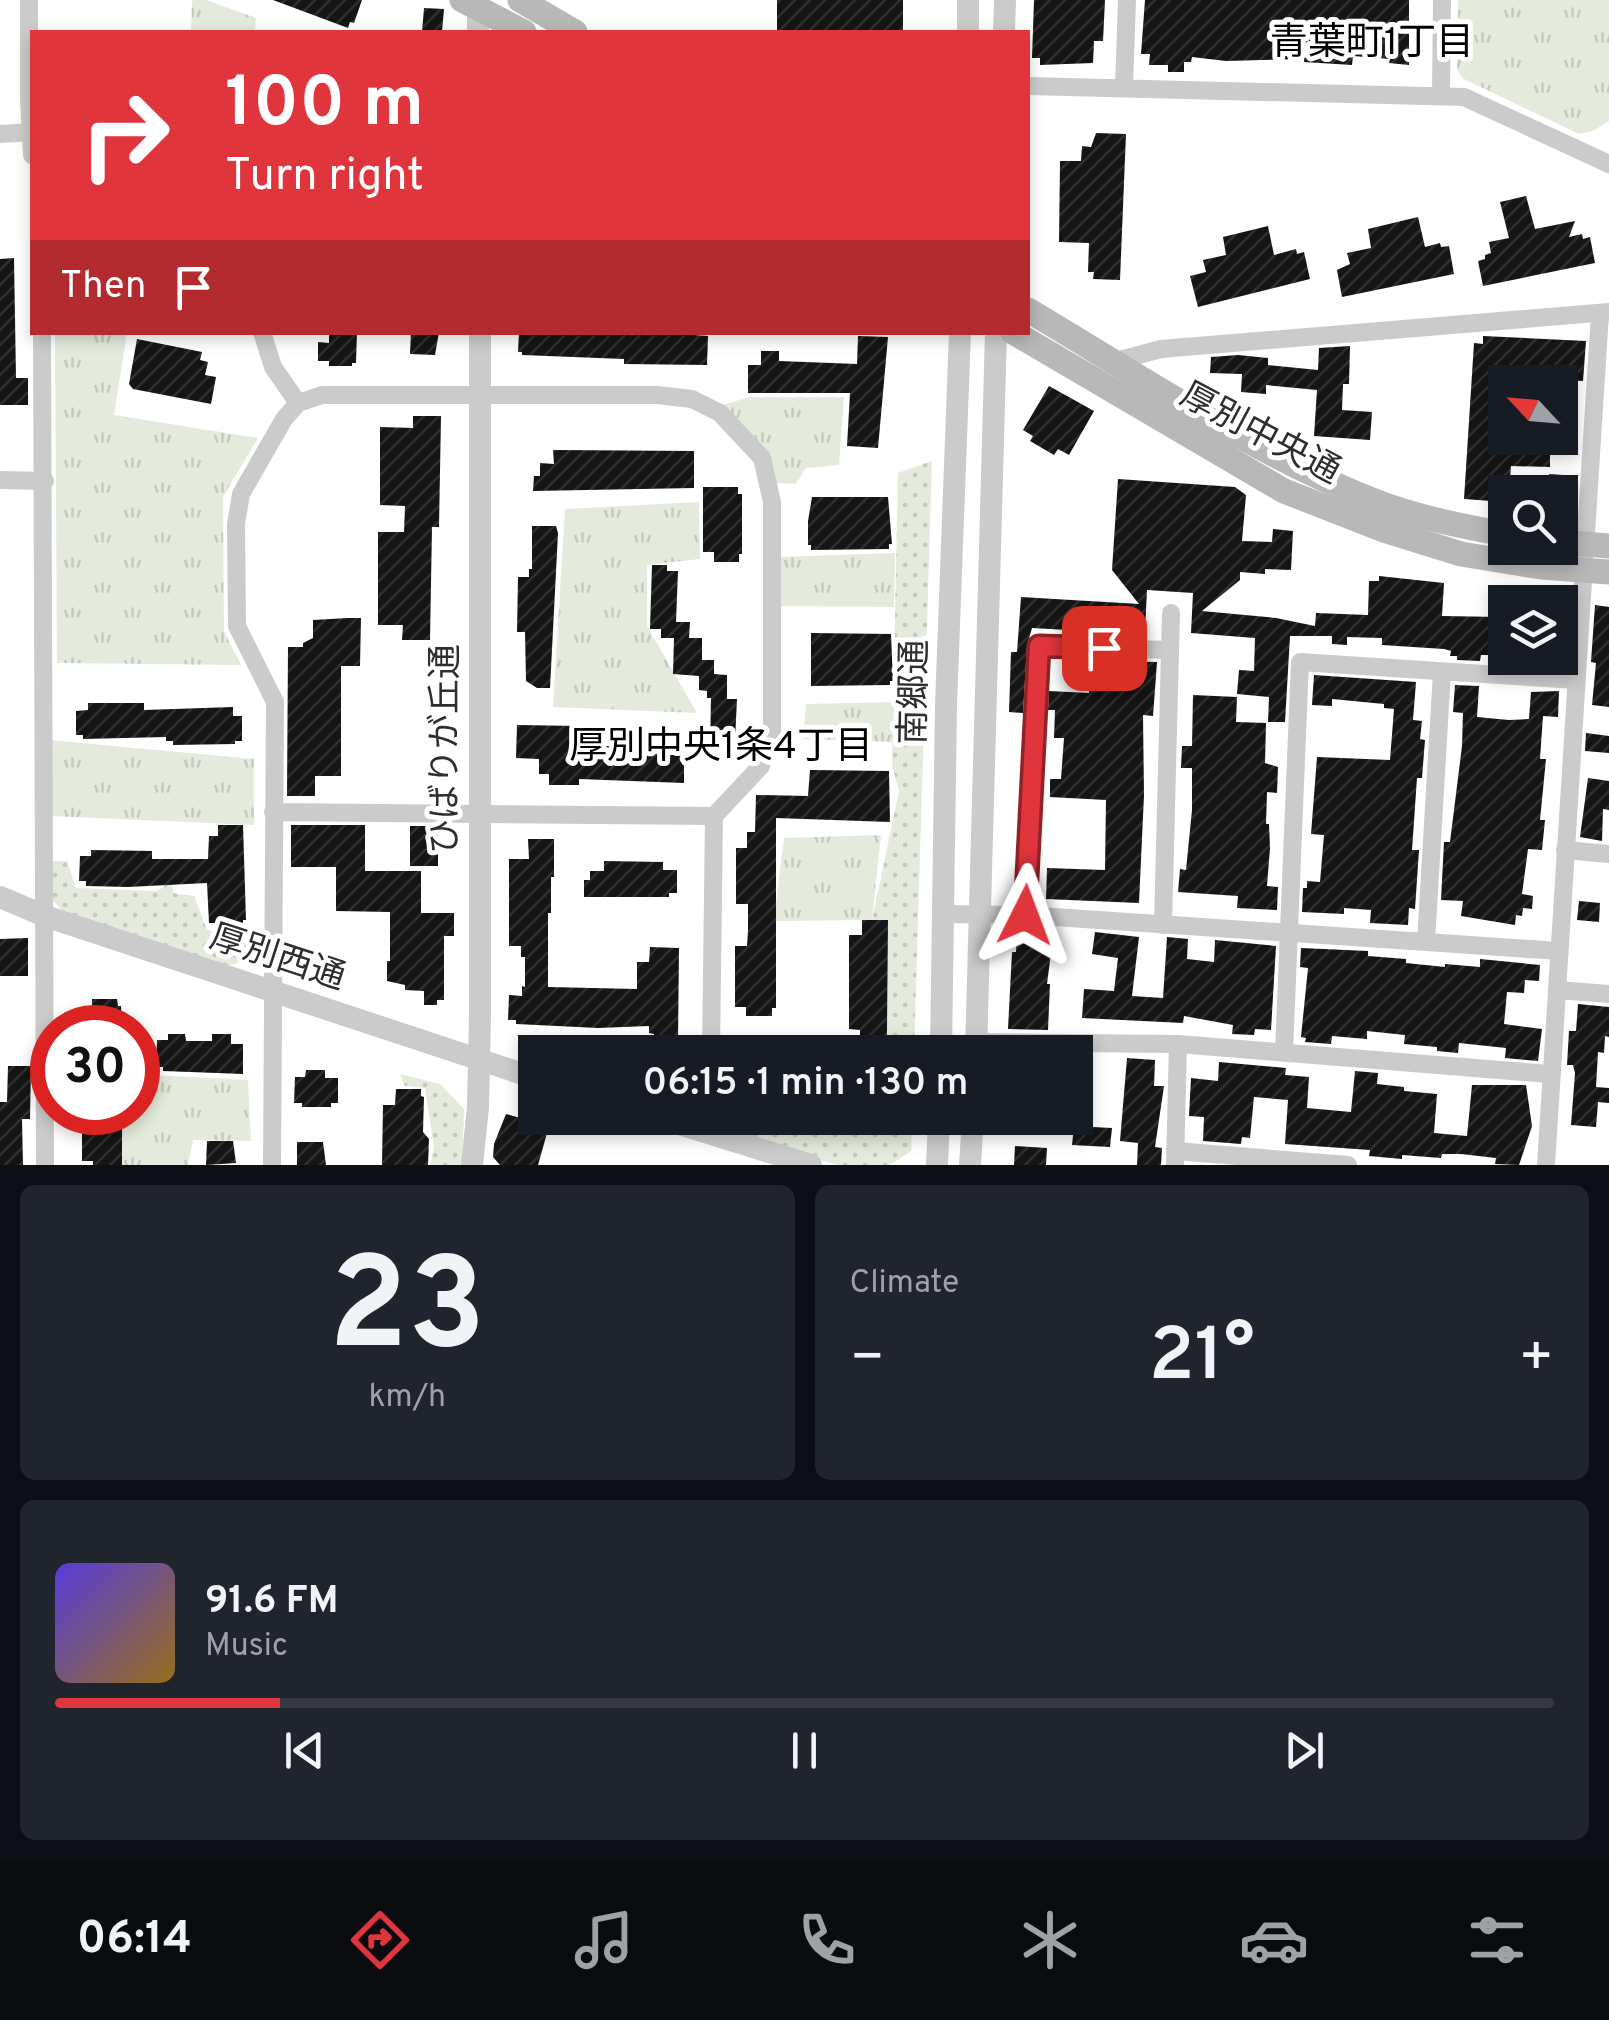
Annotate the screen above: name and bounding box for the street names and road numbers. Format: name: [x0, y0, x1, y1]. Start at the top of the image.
street label: 厚別中央通: [1172, 374, 1347, 495]
street label: 南郷通: [893, 639, 939, 745]
street label: ひばりが丘通: [425, 644, 469, 854]
street label: 厚別西通: [204, 916, 350, 1001]

